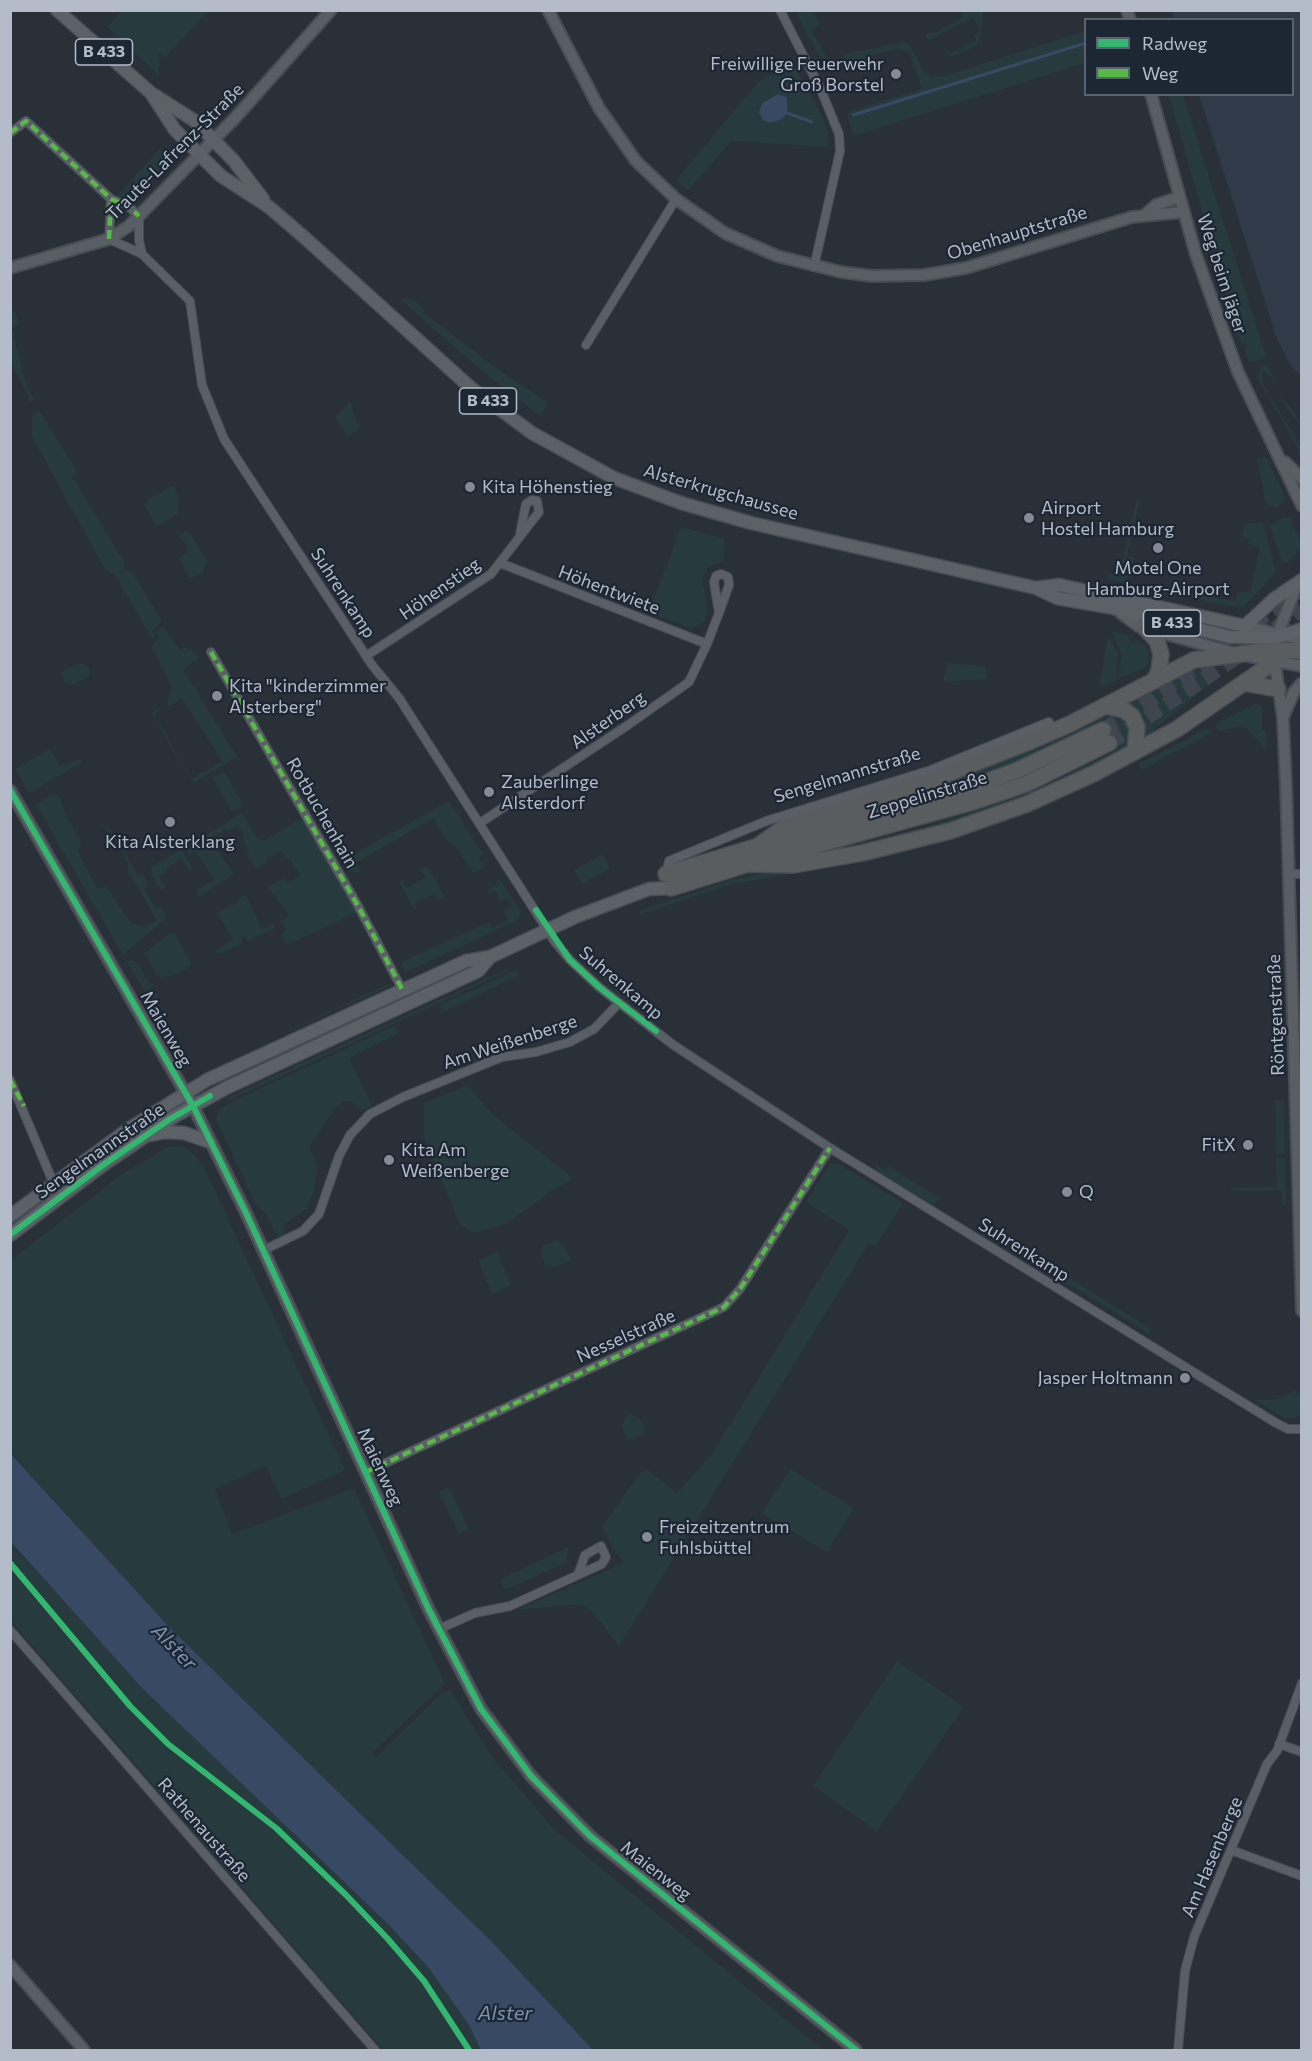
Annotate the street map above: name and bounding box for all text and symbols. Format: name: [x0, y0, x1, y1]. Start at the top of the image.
legend: [1084, 18, 1294, 96]
text: Radweg: [1142, 32, 1207, 54]
road number: B 433: [76, 39, 132, 65]
place label: Freiwillige Feuerwehr Groß Borstel: [710, 53, 884, 96]
text: Weg: [1142, 62, 1178, 84]
marker: Freiwillige Feuerwehr Groß Borstel: [889, 67, 903, 81]
street label: Traute-Lafrenz-Straße: [102, 79, 248, 225]
street label: Obenhauptstraße: [944, 201, 1090, 265]
street label: Weg beim Jäger: [1192, 211, 1252, 337]
road number: B 433: [460, 388, 516, 414]
street label: Alsterkrugchaussee: [641, 460, 801, 524]
place label: Kita Höhenstieg: [482, 476, 613, 498]
marker: Kita Höhenstieg: [463, 480, 477, 494]
place label: Airport Hostel Hamburg: [1041, 497, 1174, 540]
marker: Airport Hostel Hamburg: [1022, 511, 1036, 525]
marker: Motel One Hamburg-Airport: [1151, 541, 1165, 555]
street label: Suhrenkamp: [306, 544, 380, 642]
street label: Höhenstieg: [395, 553, 485, 625]
place label: Motel One Hamburg-Airport: [1086, 557, 1230, 600]
street label: Höhentwiete: [555, 561, 663, 619]
road number: B 433: [1144, 610, 1200, 636]
place label: Kita "kinderzimmer Alsterberg": [229, 675, 386, 718]
street label: Alsterberg: [567, 686, 649, 754]
marker: Kita "kinderzimmer Alsterberg": [210, 689, 224, 703]
street label: Sengelmannstraße: [771, 742, 923, 808]
street label: Rotbuchenhain: [282, 754, 362, 872]
street label: Zeppelinstraße: [864, 767, 990, 823]
place label: Zauberlinge Alsterdorf: [501, 771, 598, 814]
marker: Zauberlinge Alsterdorf: [482, 785, 496, 799]
marker: Kita Alsterklang: [163, 815, 177, 829]
place label: Kita Alsterklang: [105, 831, 235, 853]
street label: Suhrenkamp: [575, 942, 667, 1024]
street label: Röntgenstraße: [1263, 954, 1289, 1076]
street label: Maienweg: [136, 987, 196, 1071]
street label: Am Weißenberge: [440, 1010, 580, 1074]
street label: Sengelmannstraße: [32, 1099, 168, 1203]
place label: FitX: [1201, 1134, 1236, 1156]
marker: FitX: [1241, 1138, 1255, 1152]
place label: Kita Am Weißenberge: [401, 1139, 509, 1182]
marker: Kita Am Weißenberge: [382, 1153, 396, 1167]
place label: Q: [1079, 1181, 1094, 1203]
marker: Q: [1060, 1185, 1074, 1199]
street label: Suhrenkamp: [975, 1214, 1073, 1286]
street label: Nesselstraße: [573, 1305, 679, 1367]
place label: Jasper Holtmann: [1037, 1367, 1173, 1389]
marker: Jasper Holtmann: [1178, 1371, 1192, 1385]
street label: Maienweg: [352, 1424, 408, 1510]
place label: Freizeitzentrum Fuhlsbüttel: [659, 1516, 790, 1558]
marker: Freizeitzentrum Fuhlsbüttel: [640, 1530, 654, 1544]
water label: Alster: [146, 1619, 202, 1675]
street label: Rathenaustraße: [153, 1774, 255, 1886]
street label: Am Hasenberge: [1177, 1793, 1247, 1921]
street label: Maienweg: [616, 1837, 696, 1905]
water label: Alster: [478, 2001, 532, 2025]

